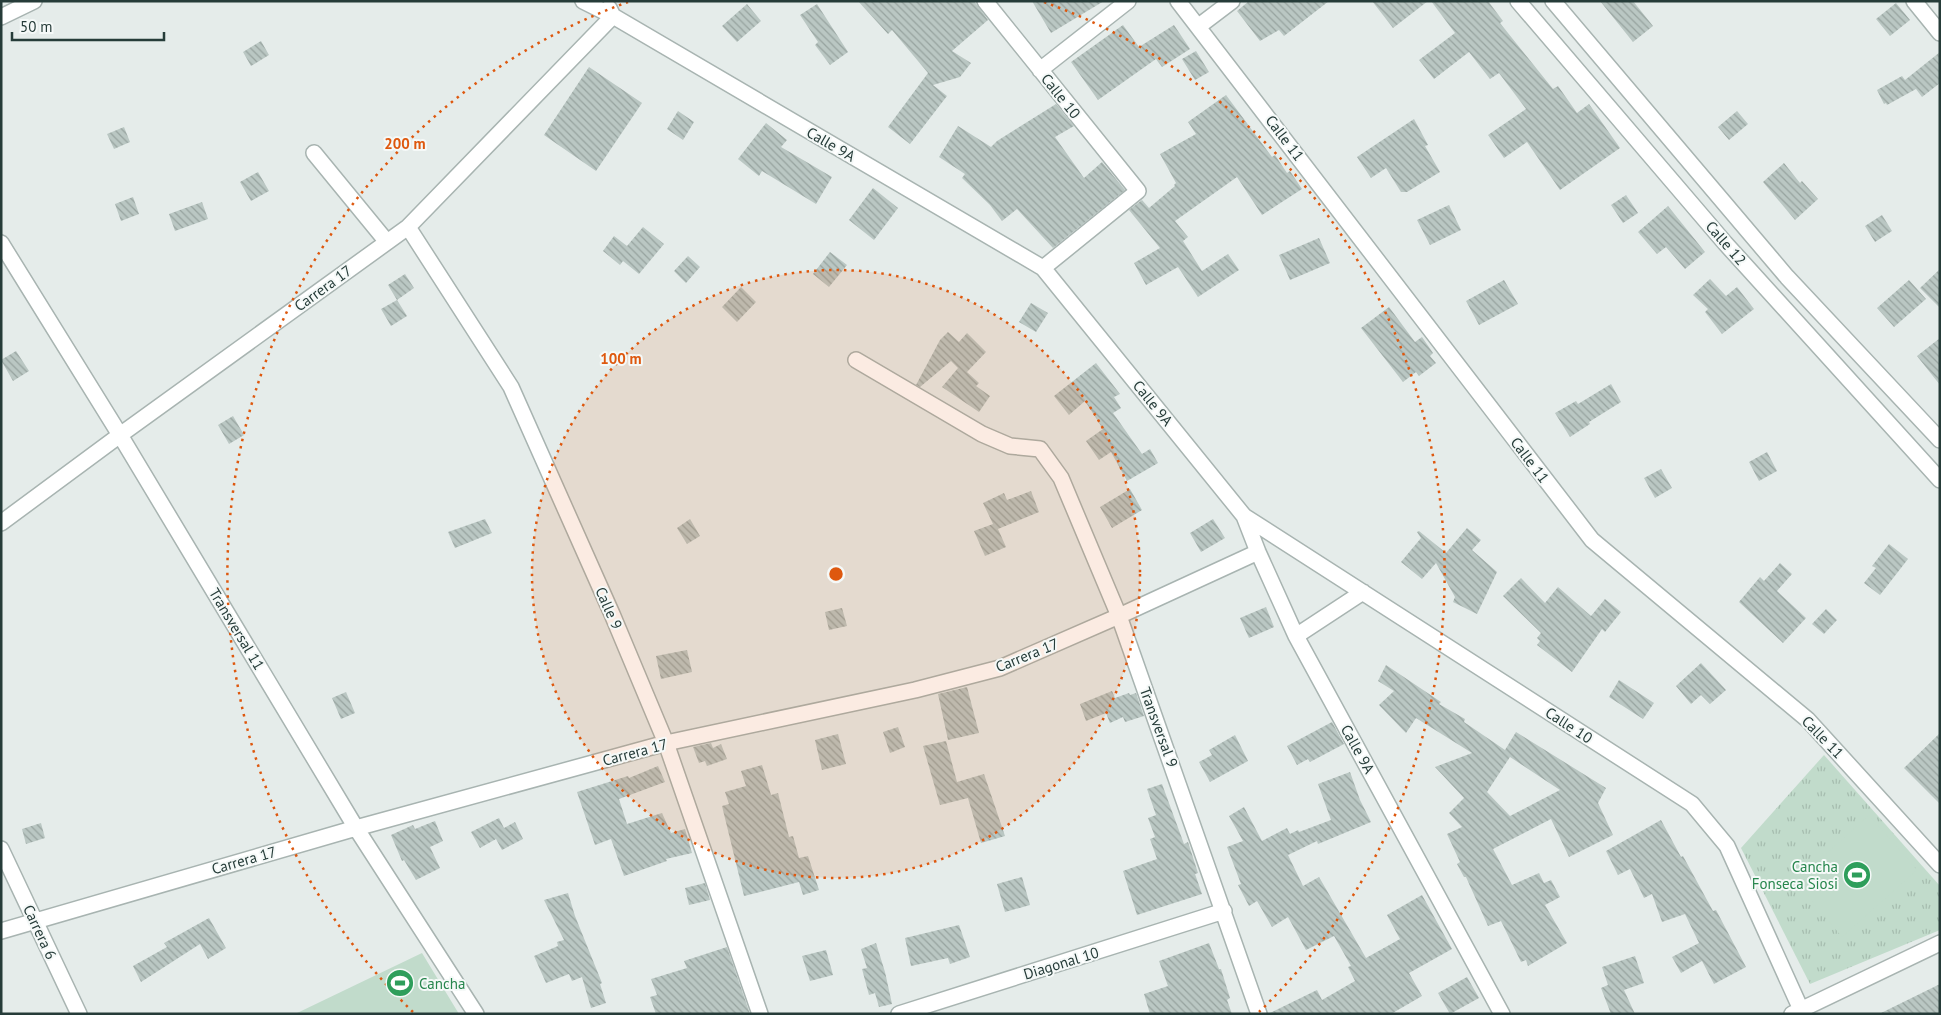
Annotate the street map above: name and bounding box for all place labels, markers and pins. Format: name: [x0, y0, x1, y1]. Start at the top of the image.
centre of rings: [827, 565, 845, 583]
place label: Cancha Fonseca Siosi: [1752, 857, 1838, 893]
sports icon: Cancha Fonseca Siosi: [1842, 860, 1872, 890]
sports icon: Cancha: [385, 968, 415, 998]
place label: Cancha: [419, 974, 465, 993]

